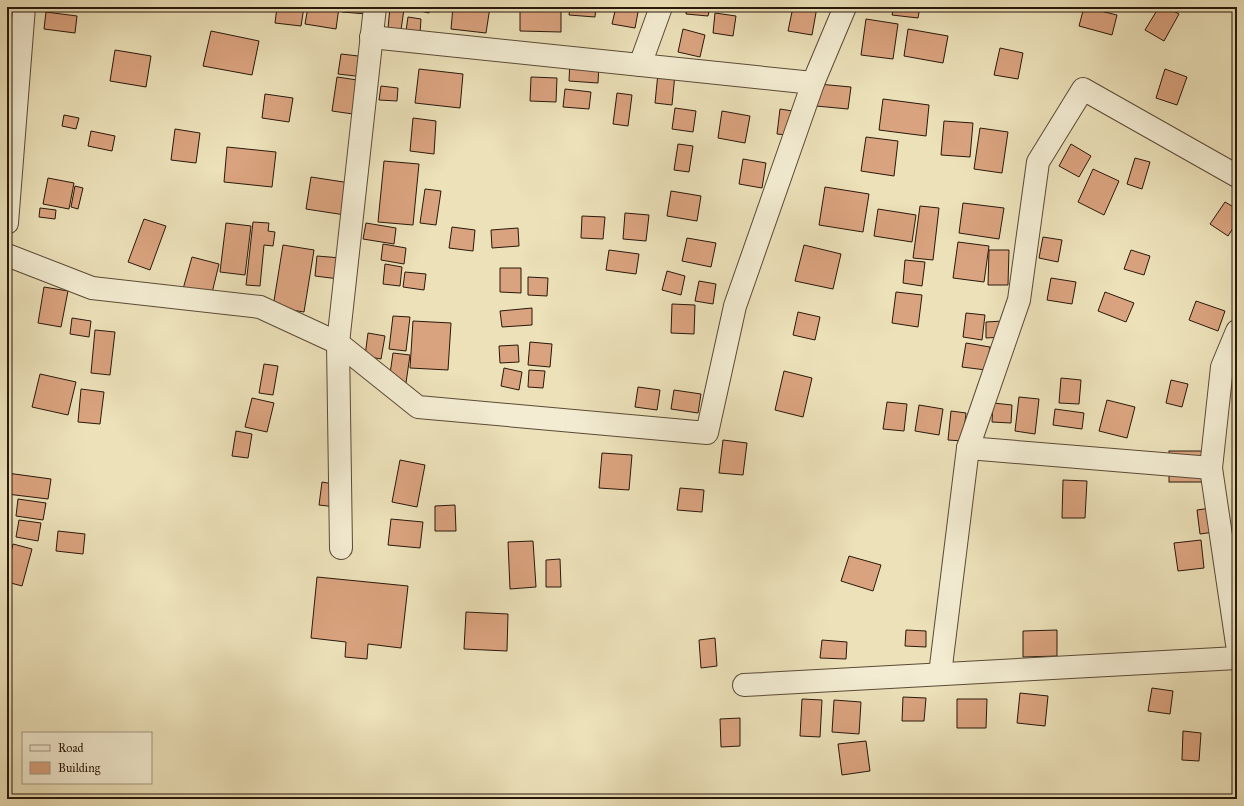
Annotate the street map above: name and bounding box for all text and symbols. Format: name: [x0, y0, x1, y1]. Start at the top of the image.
legend: [22, 732, 152, 784]
text: Road: [58, 741, 84, 755]
text: Building: [58, 761, 101, 776]

